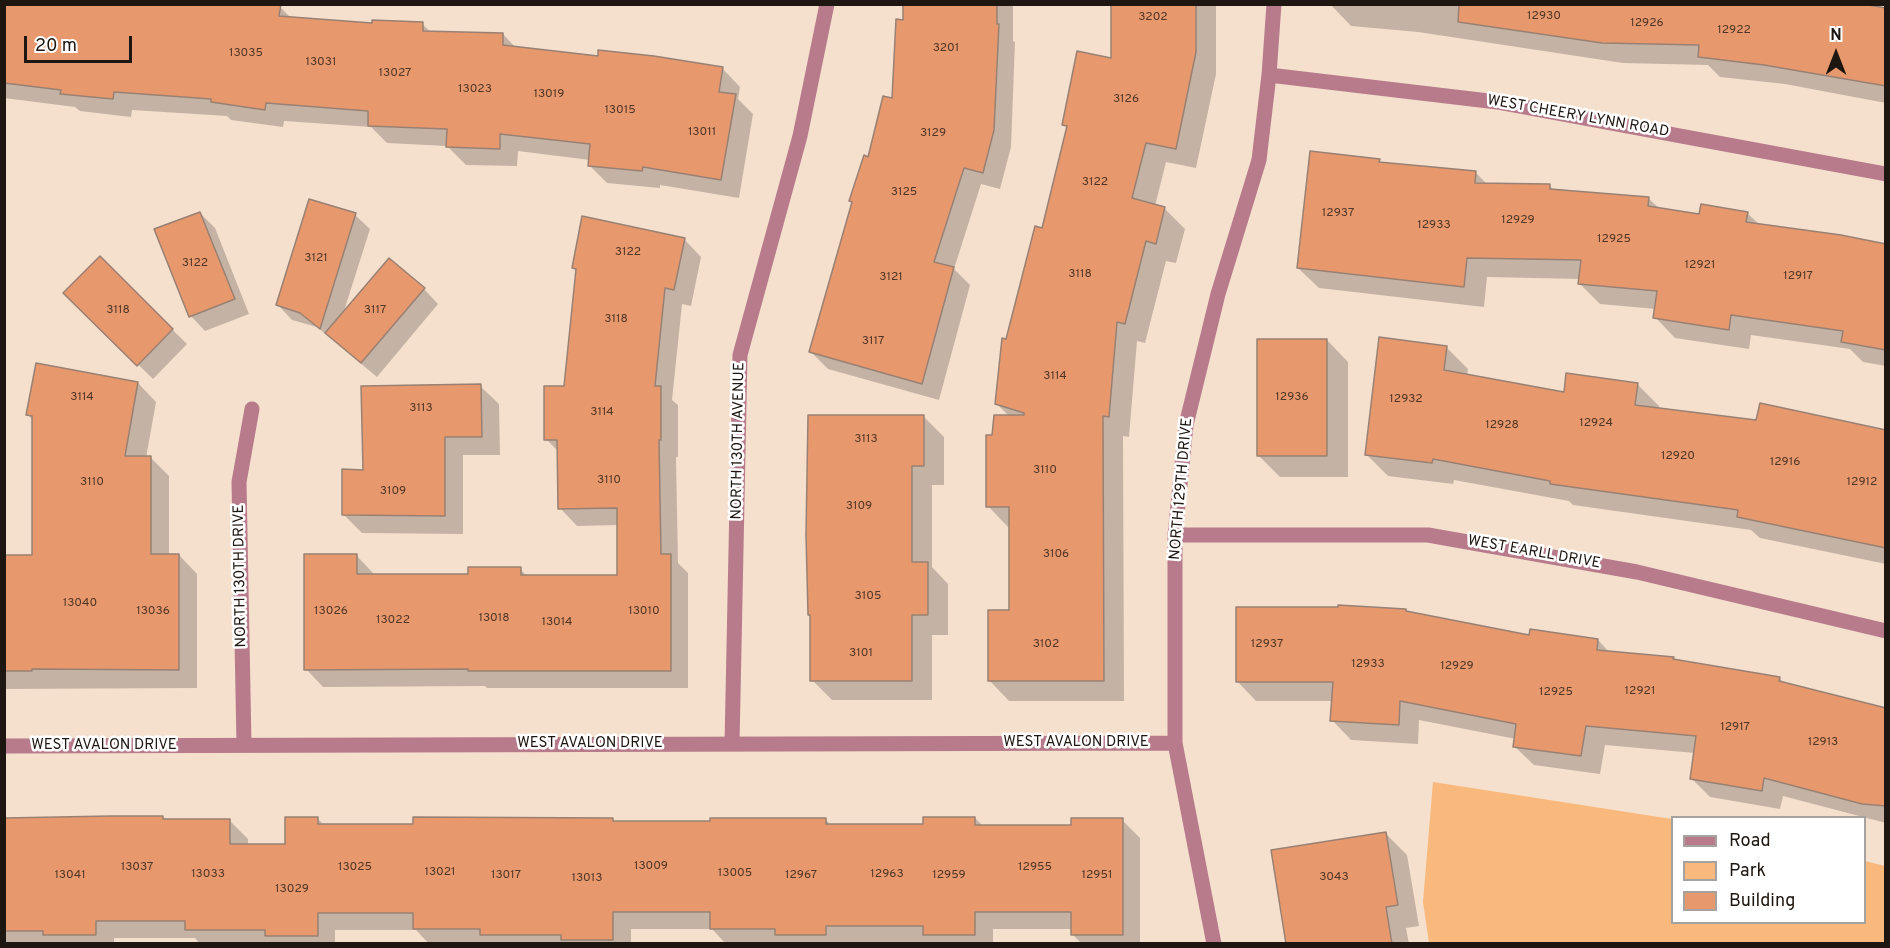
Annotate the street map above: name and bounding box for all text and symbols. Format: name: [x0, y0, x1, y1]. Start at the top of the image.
house number: 12930: [1527, 10, 1561, 24]
house number: 3202: [1138, 11, 1168, 25]
house number: 12926: [1630, 17, 1664, 31]
scale bar: [27, 24, 135, 62]
house number: 12922: [1717, 24, 1751, 38]
north arrow: [1806, 24, 1866, 84]
text: N: [1830, 26, 1842, 46]
text: 20 m: [35, 35, 77, 58]
house number: 3201: [933, 42, 959, 56]
house number: 13035: [229, 47, 263, 61]
house number: 13031: [306, 56, 336, 70]
house number: 13027: [379, 67, 411, 81]
house number: 13023: [458, 83, 492, 97]
house number: 13019: [534, 88, 564, 102]
street label: WEST CHEERY LYNN ROAD: [1486, 92, 1670, 142]
house number: 3126: [1113, 93, 1139, 107]
house number: 13015: [604, 104, 636, 118]
house number: 13011: [688, 126, 716, 140]
house number: 3129: [920, 127, 946, 141]
house number: 3122: [1082, 176, 1108, 190]
house number: 3125: [891, 186, 917, 200]
house number: 12937: [1322, 207, 1354, 221]
house number: 12929: [1501, 214, 1535, 228]
house number: 12933: [1417, 219, 1451, 233]
house number: 12925: [1597, 233, 1631, 247]
house number: 3122: [615, 246, 641, 260]
house number: 3121: [304, 252, 328, 266]
house number: 3122: [182, 257, 208, 271]
house number: 12921: [1685, 259, 1715, 273]
house number: 3118: [1068, 268, 1092, 282]
house number: 12917: [1783, 270, 1813, 284]
house number: 3121: [879, 271, 903, 285]
house number: 3118: [106, 304, 130, 318]
house number: 3117: [364, 304, 386, 318]
house number: 3118: [604, 313, 628, 327]
house number: 3117: [862, 335, 884, 349]
street label: NORTH 130TH AVENUE: [729, 362, 749, 520]
house number: 3114: [1043, 370, 1067, 384]
house number: 3114: [70, 391, 94, 405]
house number: 12936: [1275, 391, 1309, 405]
house number: 12932: [1389, 393, 1423, 407]
house number: 3113: [409, 402, 433, 416]
house number: 3114: [590, 406, 614, 420]
street label: NORTH 129TH DRIVE: [1167, 417, 1197, 561]
house number: 12924: [1579, 417, 1613, 431]
house number: 12928: [1485, 419, 1519, 433]
house number: 3113: [854, 433, 878, 447]
house number: 12920: [1661, 450, 1695, 464]
house number: 12916: [1770, 456, 1800, 470]
house number: 3110: [1033, 464, 1057, 478]
house number: 3110: [597, 474, 621, 488]
house number: 3110: [80, 476, 104, 490]
house number: 12912: [1847, 476, 1877, 490]
house number: 3109: [380, 485, 406, 499]
house number: 3109: [846, 500, 872, 514]
street label: NORTH 130TH DRIVE: [231, 504, 251, 648]
street label: WEST EARLL DRIVE: [1466, 532, 1602, 574]
house number: 3106: [1043, 548, 1069, 562]
house number: 3105: [855, 590, 881, 604]
house number: 13040: [63, 597, 97, 611]
house number: 13036: [136, 605, 170, 619]
house number: 13026: [314, 605, 348, 619]
house number: 13010: [628, 605, 660, 619]
house number: 13018: [478, 612, 510, 626]
house number: 13022: [376, 614, 410, 628]
house number: 13014: [542, 616, 572, 630]
house number: 3102: [1033, 638, 1059, 652]
house number: 12937: [1251, 638, 1283, 652]
house number: 3101: [849, 647, 873, 661]
house number: 12933: [1351, 658, 1385, 672]
house number: 12929: [1440, 660, 1474, 674]
house number: 12921: [1625, 685, 1655, 699]
house number: 12925: [1539, 686, 1573, 700]
house number: 12917: [1720, 721, 1750, 735]
street label: WEST AVALON DRIVE: [1003, 734, 1149, 752]
street label: WEST AVALON DRIVE: [517, 735, 663, 753]
house number: 12913: [1808, 736, 1838, 750]
street label: WEST AVALON DRIVE: [31, 737, 177, 755]
legend: [1671, 816, 1866, 924]
text: Road: [1729, 830, 1771, 853]
house number: 13009: [634, 860, 668, 874]
text: Park: [1729, 860, 1766, 883]
house number: 13037: [121, 861, 153, 875]
house number: 13025: [338, 861, 372, 875]
house number: 12955: [1018, 861, 1052, 875]
house number: 13021: [424, 866, 456, 880]
house number: 13005: [718, 867, 752, 881]
house number: 13033: [191, 868, 225, 882]
house number: 12963: [870, 868, 904, 882]
house number: 13041: [54, 869, 86, 883]
house number: 13017: [491, 869, 521, 883]
house number: 12967: [785, 869, 817, 883]
house number: 12959: [932, 869, 966, 883]
house number: 12951: [1082, 869, 1112, 883]
house number: 3043: [1319, 871, 1349, 885]
house number: 13013: [572, 872, 602, 886]
house number: 13029: [275, 883, 309, 897]
text: Building: [1729, 890, 1795, 913]

